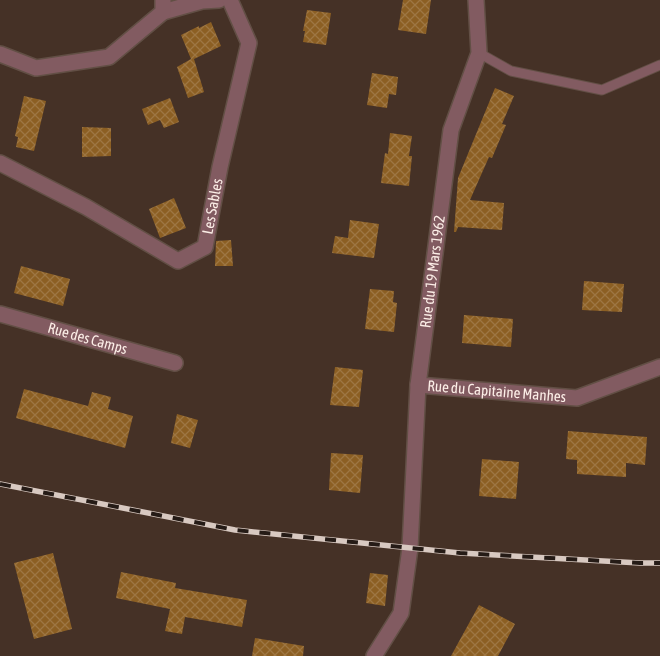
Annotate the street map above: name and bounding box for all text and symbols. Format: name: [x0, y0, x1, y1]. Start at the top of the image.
street label: Les Sables: [199, 177, 226, 236]
street label: Rue du 19 Mars 1962: [416, 214, 448, 329]
street label: Rue des Camps: [46, 319, 130, 357]
street label: Rue du Capitaine Manhes: [427, 377, 567, 405]

